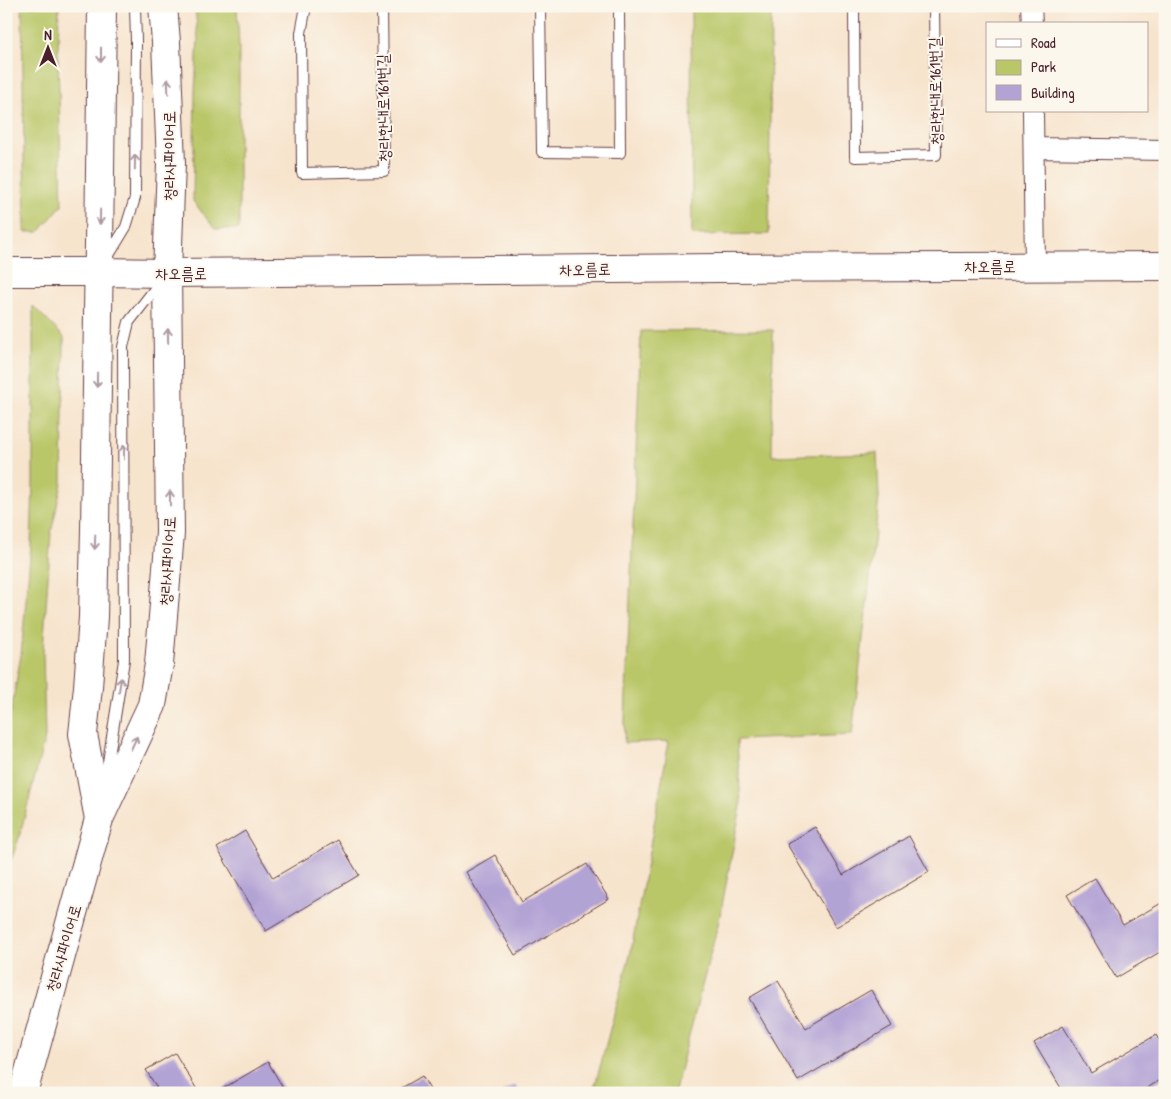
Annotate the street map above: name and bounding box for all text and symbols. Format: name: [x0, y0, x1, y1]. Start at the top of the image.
north arrow: [22, 22, 72, 72]
legend: [986, 22, 1148, 112]
text: N: [44, 25, 52, 44]
text: Road: [1031, 32, 1056, 53]
street label: 청라한내로161번길: [923, 37, 947, 145]
one-way arrow: [96, 46, 106, 63]
street label: 청라한내로161번길: [371, 54, 395, 162]
text: Park: [1031, 56, 1056, 77]
one-way arrow: [163, 78, 173, 94]
text: Building: [1031, 82, 1075, 103]
street label: 청라사파이어로: [158, 111, 180, 201]
one-way arrow: [130, 154, 140, 170]
one-way arrow: [95, 209, 105, 225]
street label: 차오름로: [964, 255, 1016, 277]
street label: 차오름로: [559, 258, 611, 280]
street label: 차오름로: [155, 262, 207, 284]
one-way arrow: [163, 328, 173, 344]
one-way arrow: [93, 372, 102, 388]
one-way arrow: [119, 445, 129, 461]
one-way arrow: [165, 490, 174, 506]
street label: 청라사파이어로: [154, 515, 180, 607]
one-way arrow: [90, 534, 99, 550]
one-way arrow: [116, 677, 126, 693]
one-way arrow: [130, 736, 139, 751]
street label: 청라사파이어로: [40, 902, 86, 994]

